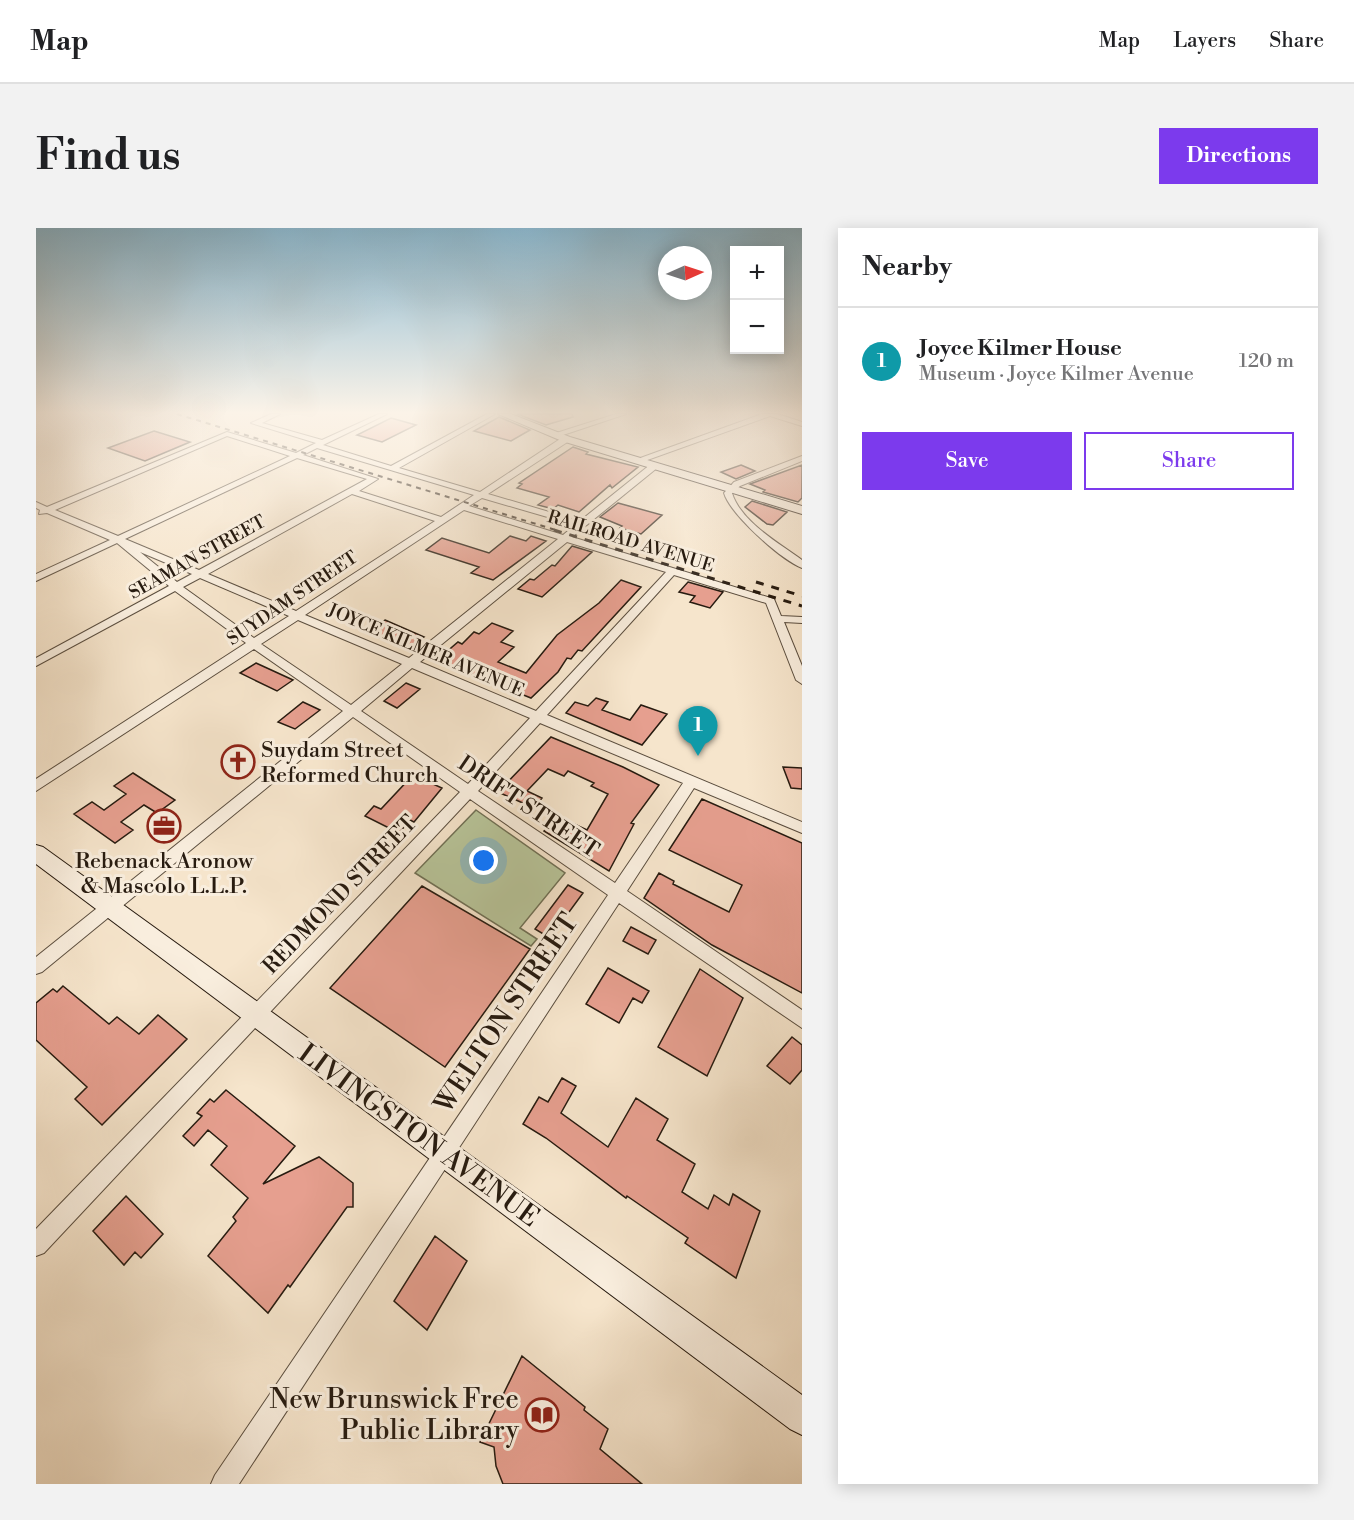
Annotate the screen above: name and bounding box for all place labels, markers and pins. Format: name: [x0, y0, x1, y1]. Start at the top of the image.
pin: 1: [678, 706, 718, 756]
place label: Suydam Street Reformed Church: [261, 737, 438, 789]
church icon: Suydam Street Reformed Church: [220, 744, 256, 780]
office icon: Rebenack Aronow & Mascolo L.L.P.: [146, 808, 182, 844]
place label: Rebenack Aronow & Mascolo L.L.P.: [75, 848, 254, 900]
place label: New Brunswick Free Public Library: [269, 1383, 520, 1448]
library icon: New Brunswick Free Public Library: [524, 1397, 560, 1433]

